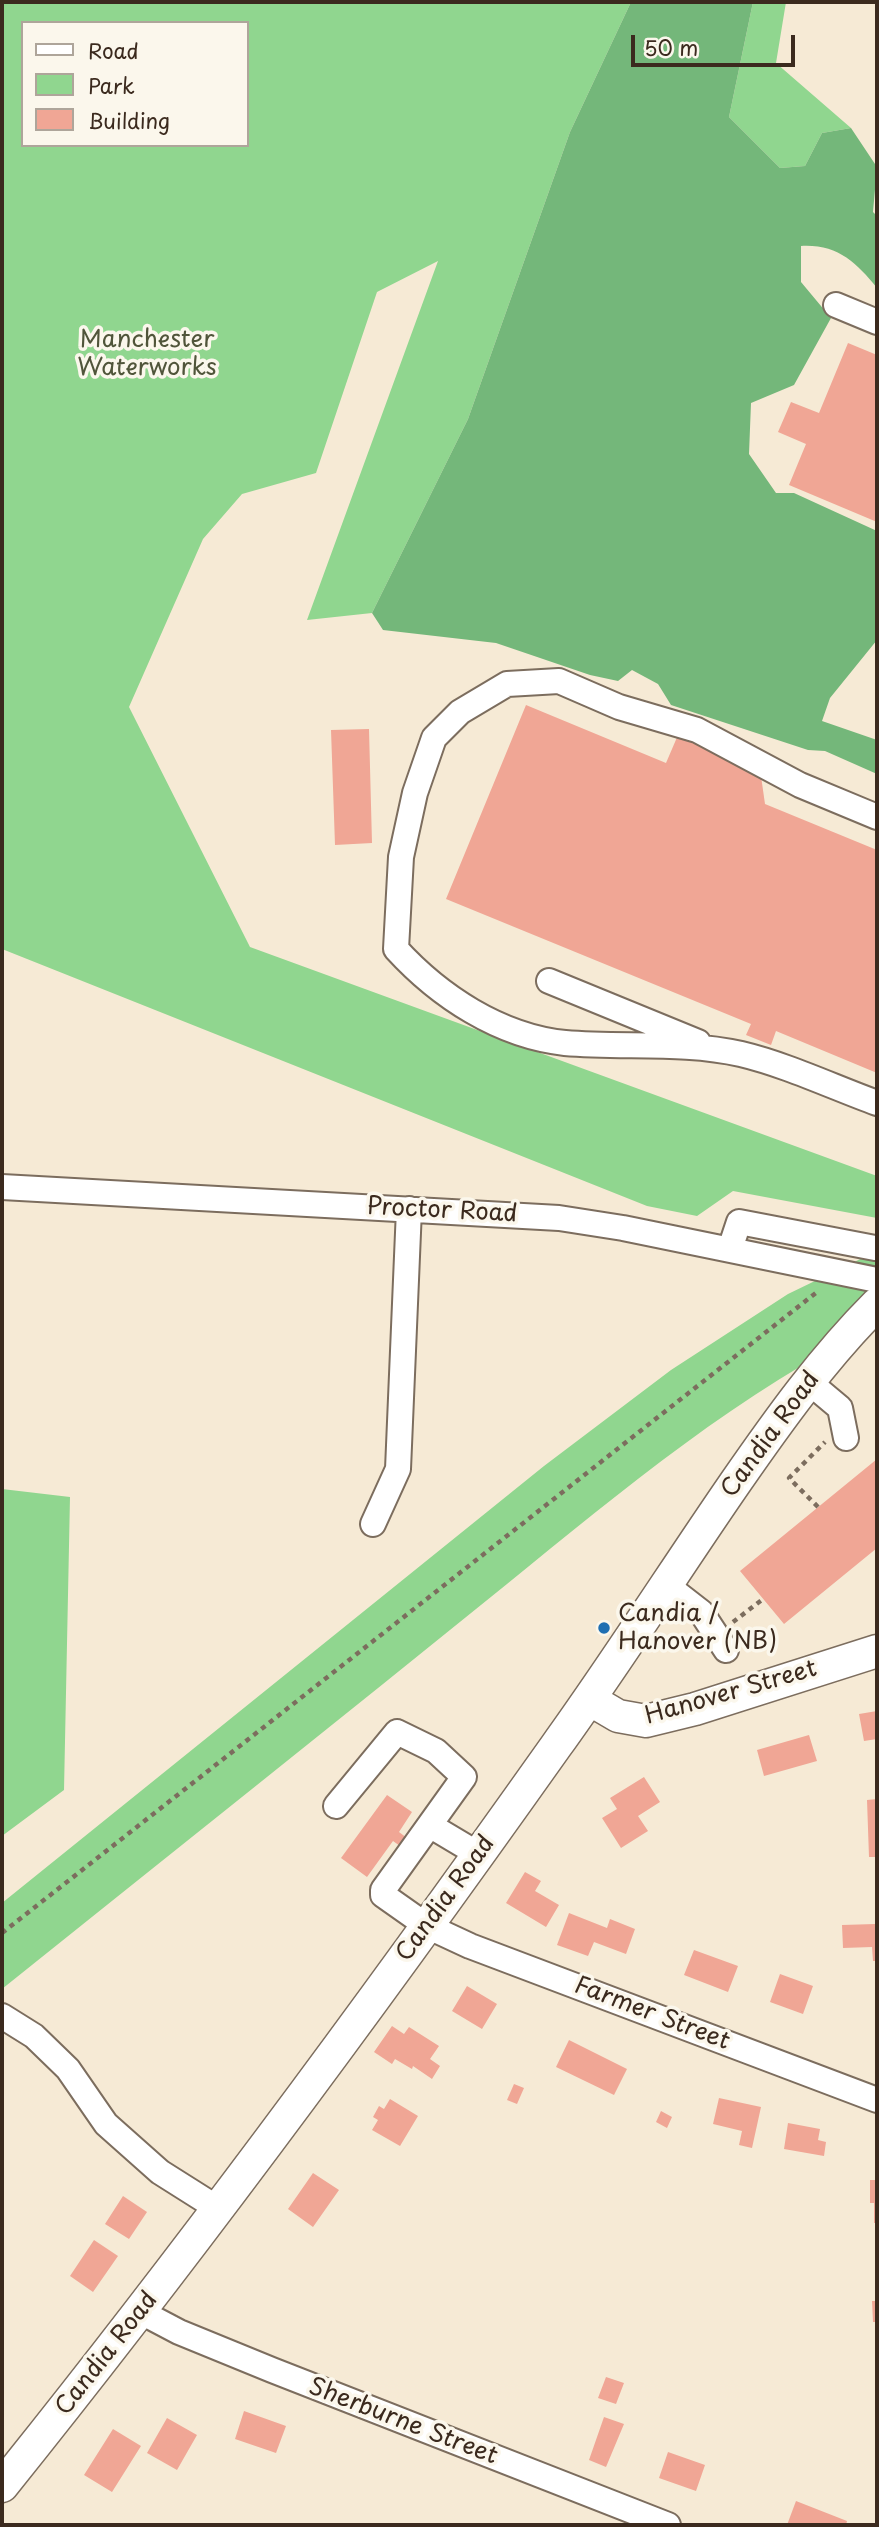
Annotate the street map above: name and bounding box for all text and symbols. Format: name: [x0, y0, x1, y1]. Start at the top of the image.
legend: [21, 21, 248, 147]
scale bar: [634, 21, 798, 65]
text: 50 m: [644, 31, 698, 63]
text: Road: [88, 34, 139, 66]
text: Park: [88, 69, 135, 101]
text: Building: [88, 104, 170, 136]
park label: Manchester Waterworks: [77, 326, 217, 382]
street label: Proctor Road: [366, 1193, 518, 1229]
street label: Candia Road: [716, 1366, 826, 1504]
place label: Candia / Hanover (NB): [618, 1600, 777, 1656]
marker: Candia / Hanover (NB): [596, 1620, 612, 1636]
street label: Hanover Street: [642, 1655, 820, 1731]
street label: Candia Road: [391, 1830, 501, 1968]
street label: Farmer Street: [570, 1971, 734, 2057]
street label: Candia Road: [50, 2286, 164, 2422]
street label: Sherburne Street: [305, 2373, 501, 2471]

